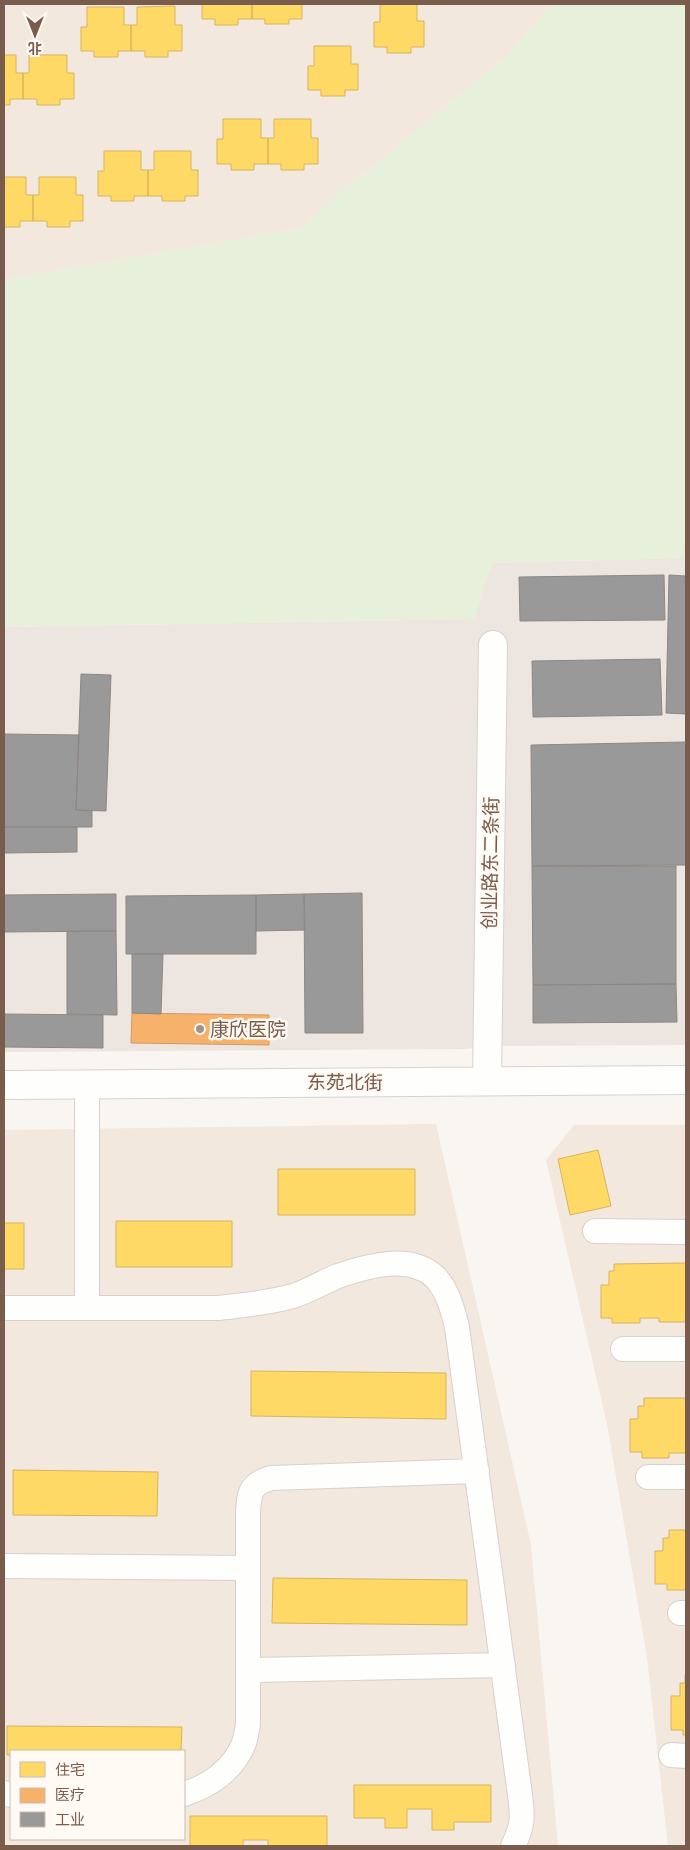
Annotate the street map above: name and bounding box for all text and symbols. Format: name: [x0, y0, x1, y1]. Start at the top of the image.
north arrow: [10, 10, 60, 60]
text: 北: [28, 40, 42, 57]
street label: 创业路东二条街: [477, 796, 502, 930]
place label: 康欣医院: [210, 1017, 286, 1040]
marker: 康欣医院: [194, 1023, 206, 1035]
street label: 东苑北街: [307, 1070, 383, 1093]
legend: [10, 1750, 185, 1840]
text: 住宅: [55, 1760, 85, 1778]
text: 医疗: [55, 1785, 85, 1803]
text: 工业: [55, 1810, 85, 1828]

